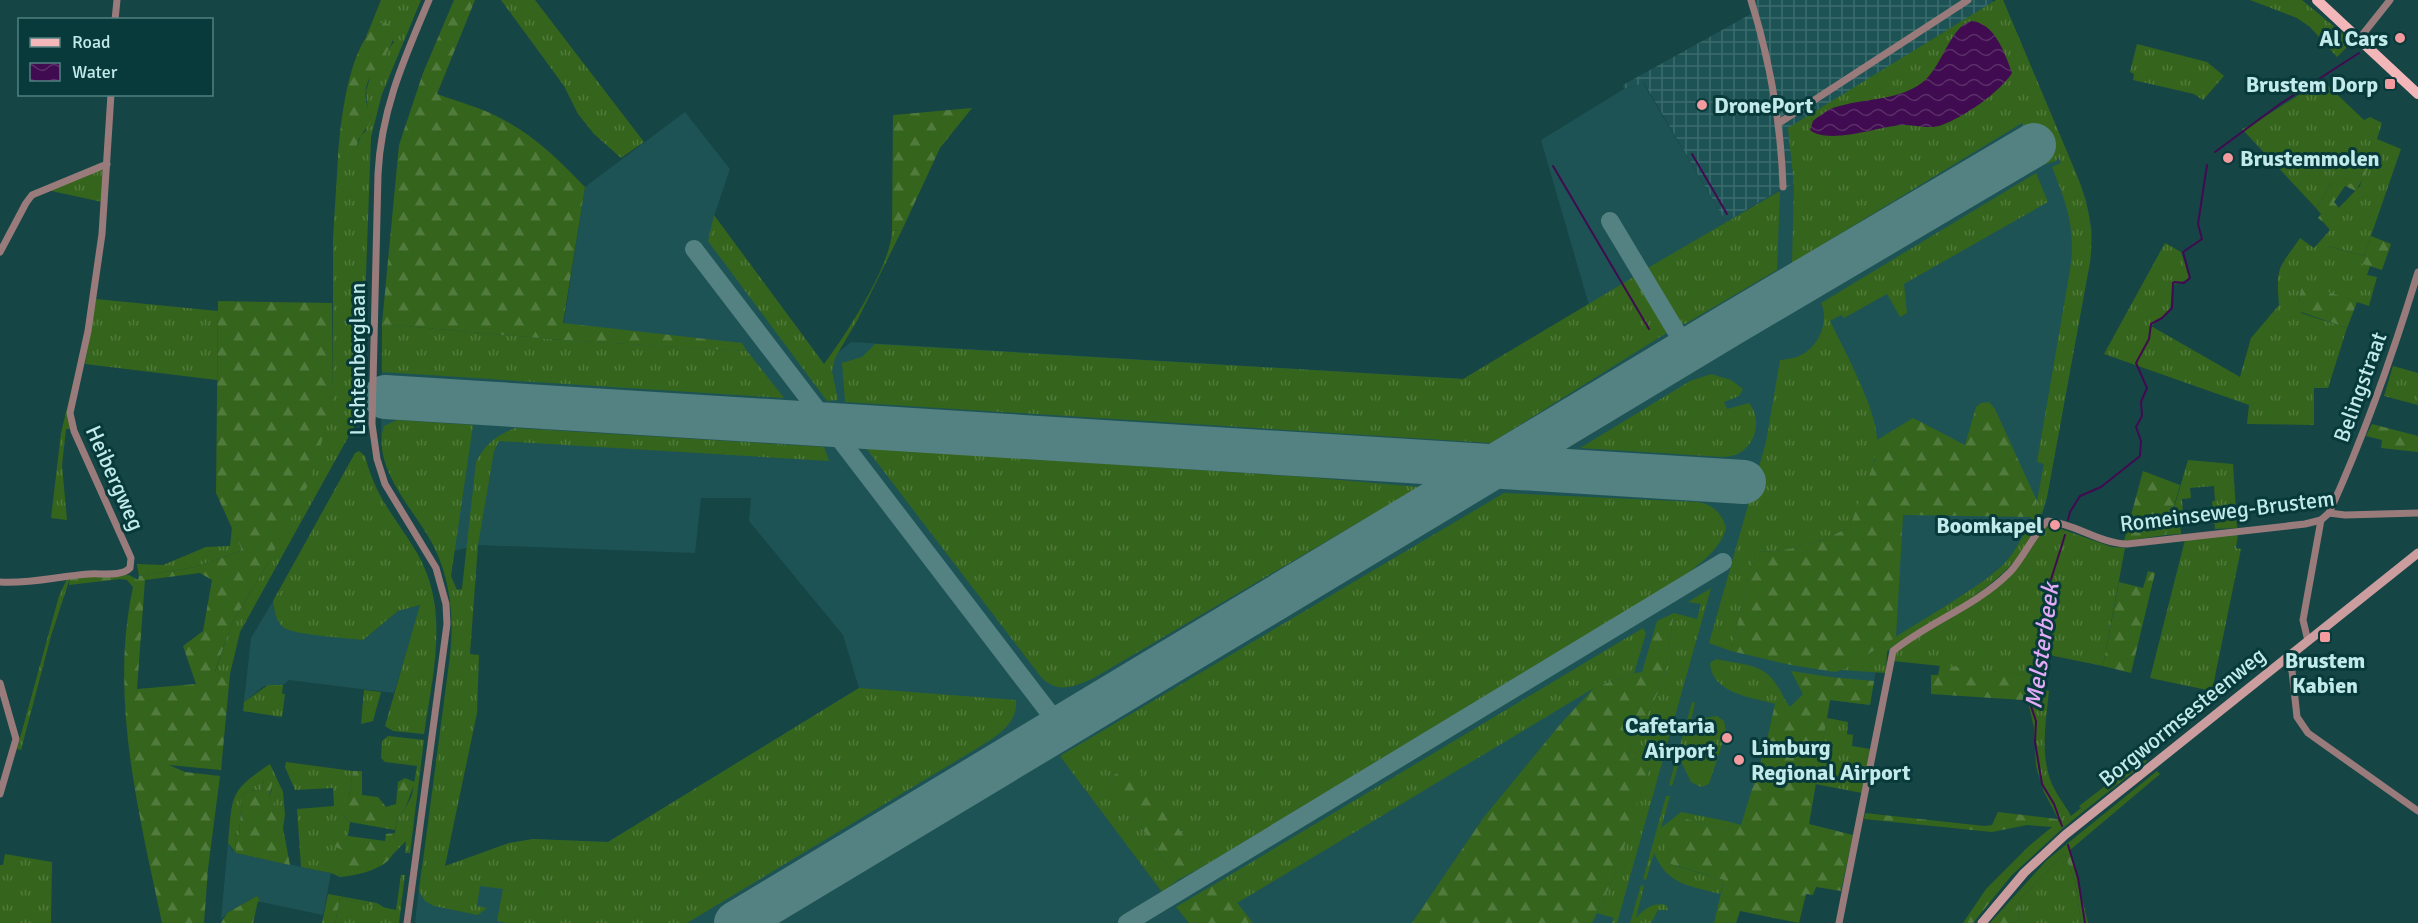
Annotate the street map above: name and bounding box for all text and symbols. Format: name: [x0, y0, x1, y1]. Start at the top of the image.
legend: [18, 18, 213, 96]
place label: Al Cars: [2319, 25, 2388, 52]
text: Road: [72, 31, 111, 53]
marker: Al Cars: [2393, 31, 2407, 45]
text: Water: [72, 61, 118, 83]
place label: Brustem Dorp: [2246, 71, 2378, 98]
marker: Brustem Dorp: [2383, 77, 2397, 91]
place label: DronePort: [1714, 92, 1813, 119]
marker: DronePort: [1695, 98, 1709, 112]
place label: Brustemmolen: [2240, 145, 2380, 172]
marker: Brustemmolen: [2221, 151, 2235, 165]
street label: Lichtenberglaan: [344, 283, 371, 435]
street label: Belingstraat: [2328, 328, 2393, 446]
street label: Heibergweg: [80, 421, 150, 535]
street label: Romeinseweg-Brustem: [2118, 484, 2336, 538]
place label: Boomkapel: [1936, 512, 2043, 539]
marker: Boomkapel: [2048, 518, 2062, 532]
water label: Melsterbeek: [2018, 579, 2066, 711]
marker: Brustem Kabien: [2318, 630, 2332, 644]
street label: Borgwormsesteenweg: [2093, 641, 2271, 793]
place label: Brustem Kabien: [2285, 647, 2366, 699]
place label: Cafetaria Airport: [1625, 712, 1715, 764]
marker: Cafetaria Airport: [1720, 731, 1734, 745]
place label: Limburg Regional Airport: [1751, 734, 1910, 786]
marker: Limburg Regional Airport: [1732, 753, 1746, 767]

